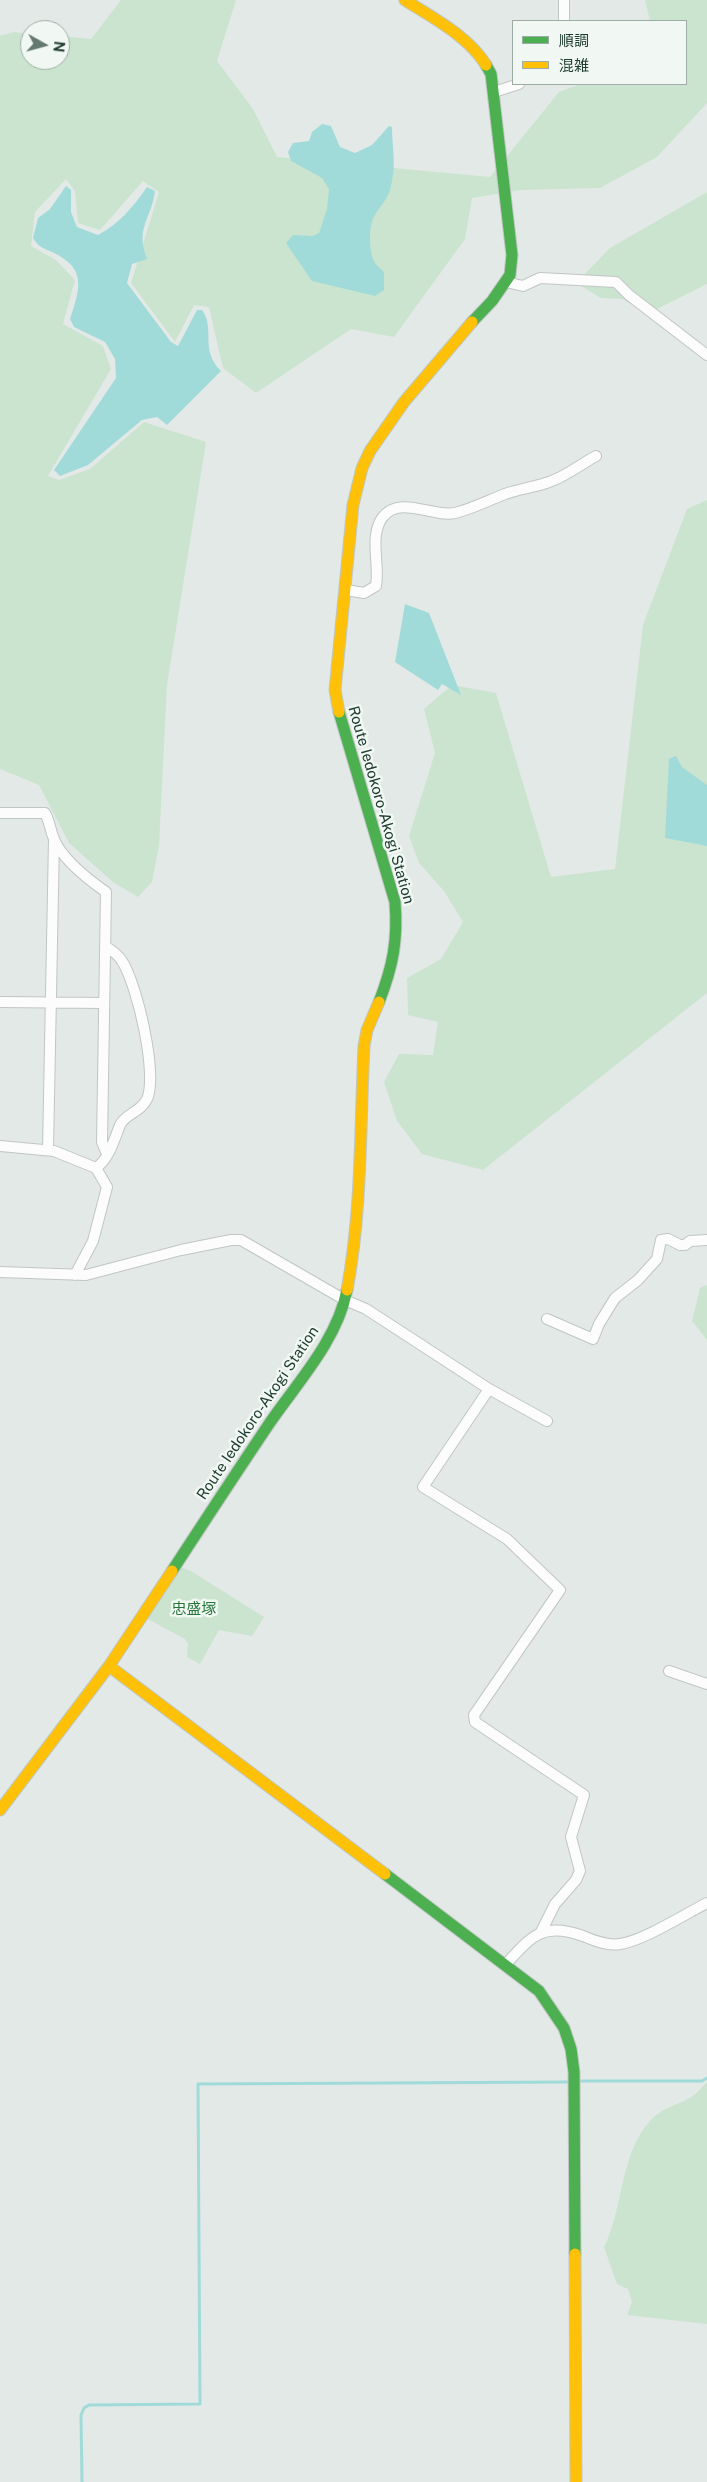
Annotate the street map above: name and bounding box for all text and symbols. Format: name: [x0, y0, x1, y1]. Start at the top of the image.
north arrow: [20, 20, 70, 70]
legend: [512, 20, 687, 85]
text: 順調: [559, 32, 589, 49]
text: N: [50, 40, 68, 53]
text: 混雑: [559, 57, 589, 74]
street label: Route Iedokoro-Akogi Station: [344, 704, 418, 906]
street label: Route Iedokoro-Akogi Station: [193, 1323, 323, 1503]
park label: 忠盛塚: [172, 1600, 216, 1618]

